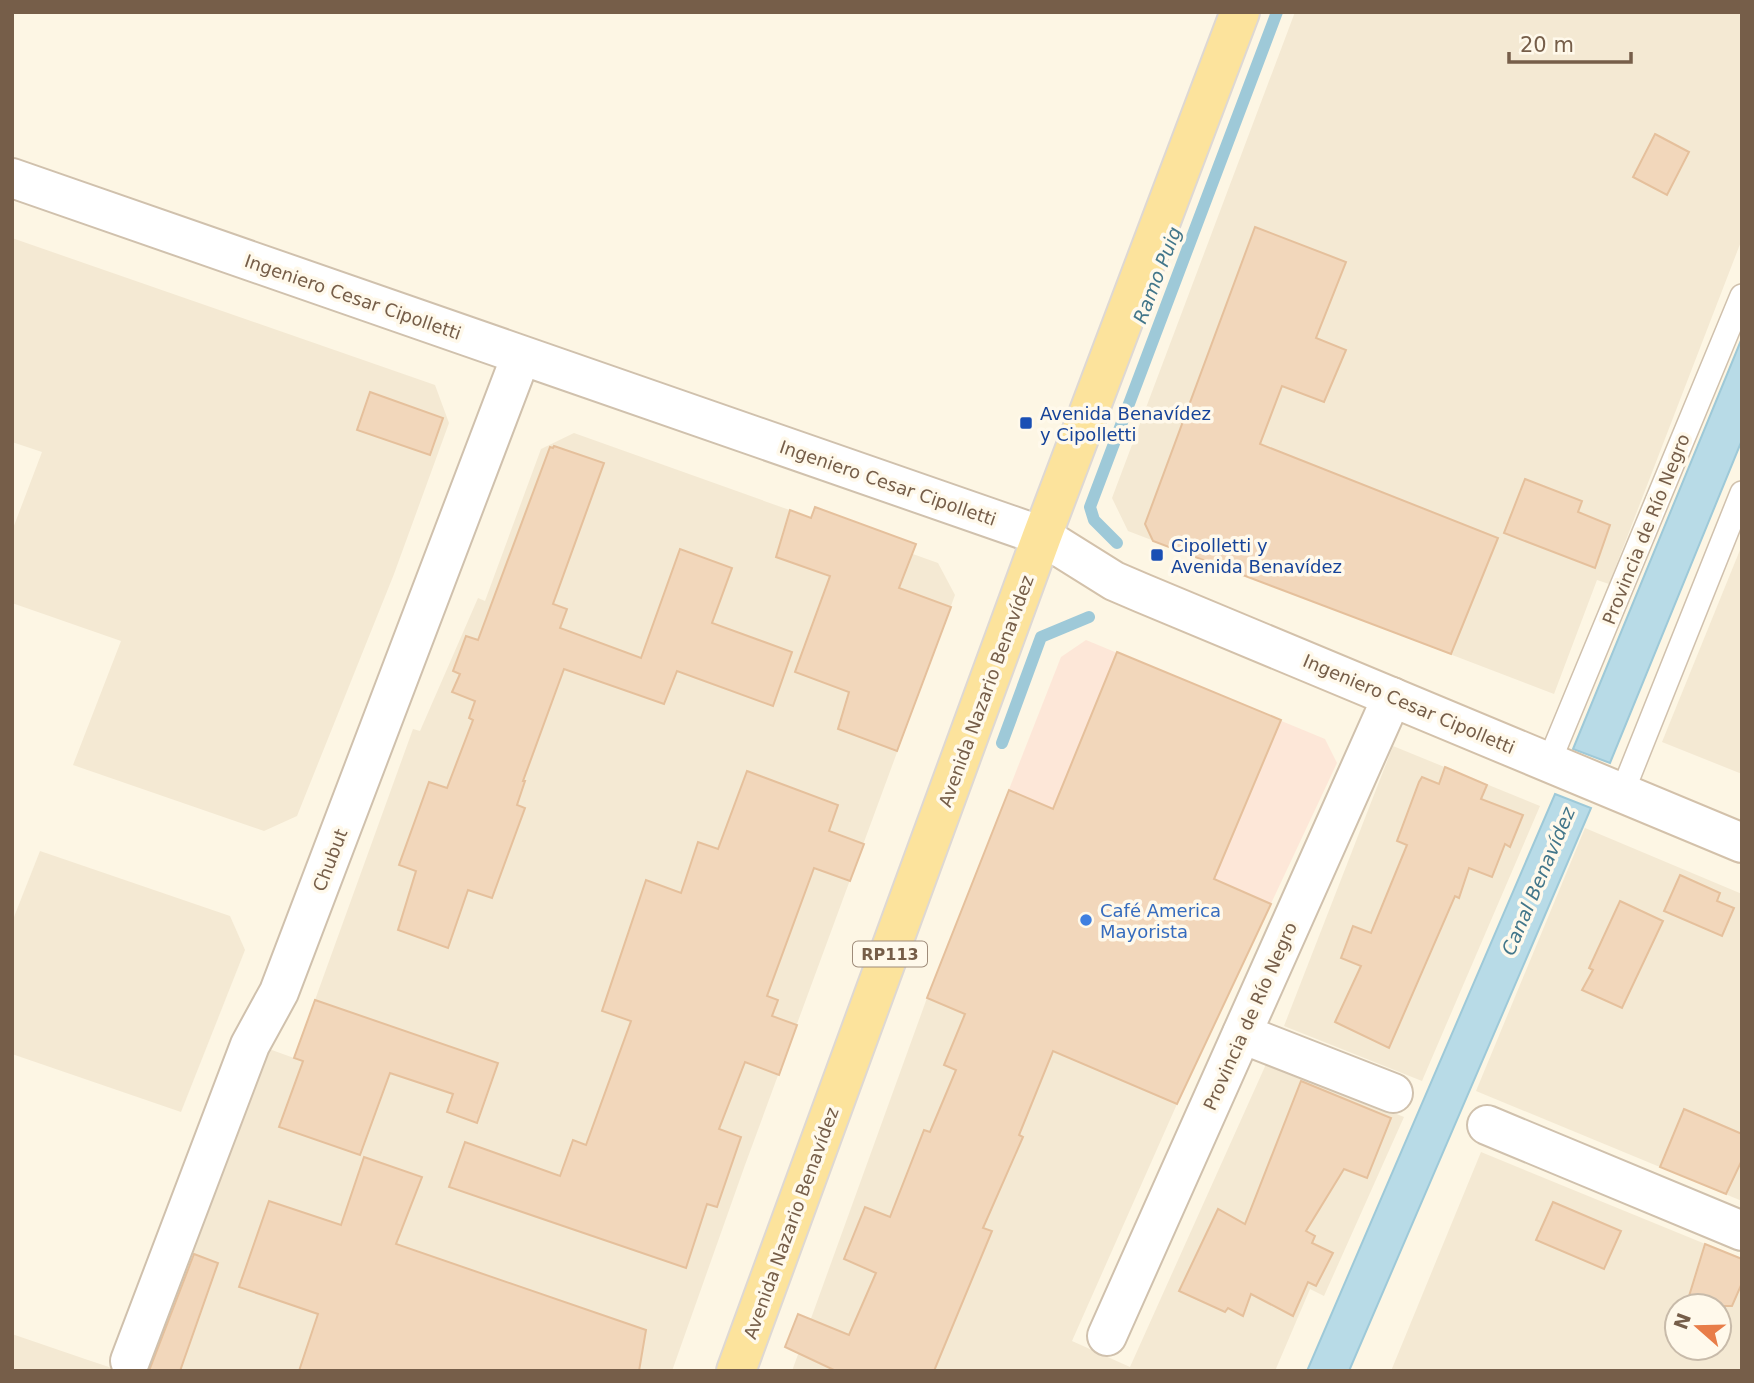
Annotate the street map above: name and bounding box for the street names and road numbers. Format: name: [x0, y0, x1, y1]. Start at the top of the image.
street label: Ingeniero Cesar Cipolletti: [242, 250, 464, 344]
street label: Provincia de Río Negro: [1598, 431, 1694, 627]
street label: Ingeniero Cesar Cipolletti: [777, 436, 999, 530]
street label: Avenida Nazario Benavídez: [934, 572, 1038, 810]
street label: Ingeniero Cesar Cipolletti: [1300, 650, 1518, 758]
street label: Chubut: [309, 826, 351, 894]
street label: Provincia de Río Negro: [1199, 919, 1301, 1113]
road number: RP113: [853, 942, 927, 966]
street label: Avenida Nazario Benavídez: [739, 1104, 843, 1342]

